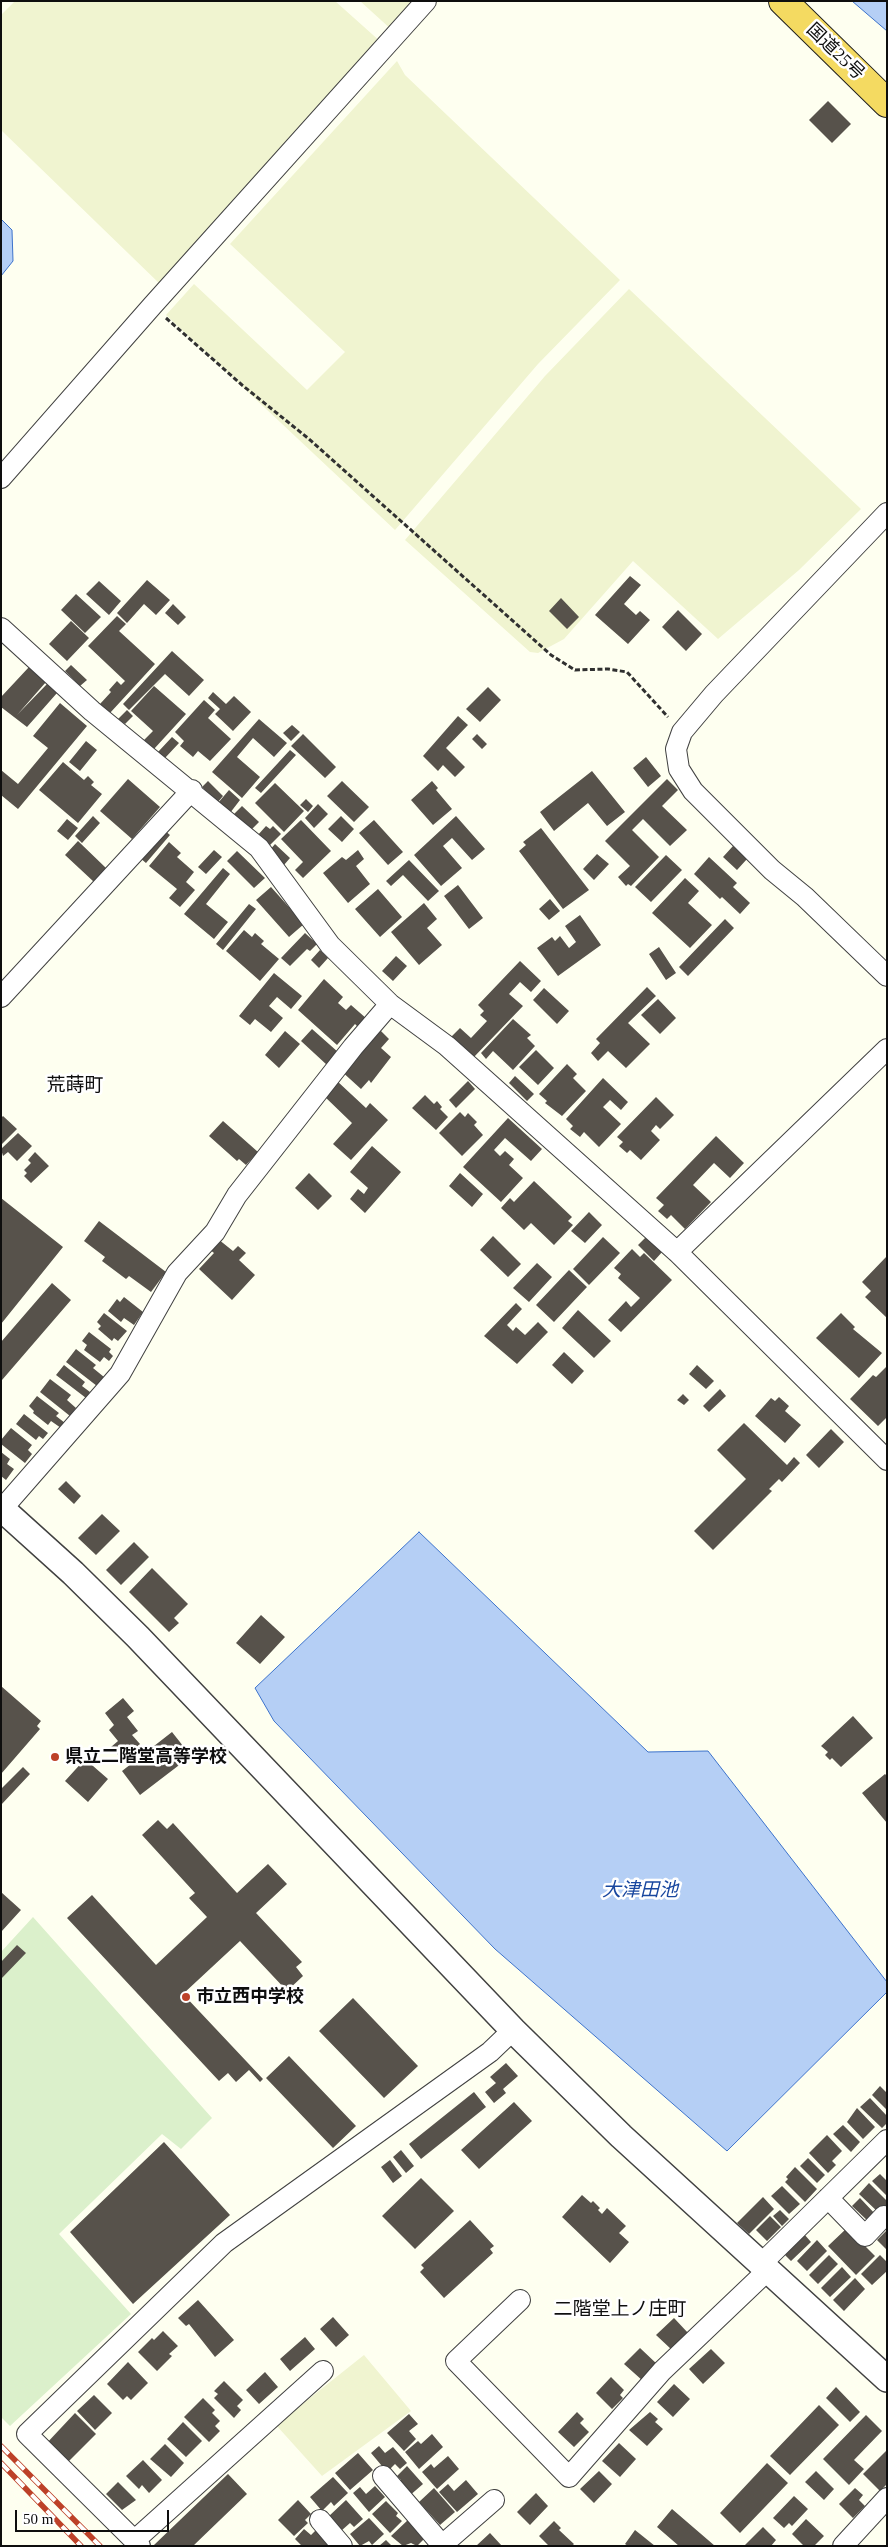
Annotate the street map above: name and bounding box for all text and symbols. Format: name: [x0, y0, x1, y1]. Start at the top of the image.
street label: 国道25号: [802, 19, 868, 85]
district label: 荒蒔町: [47, 1075, 103, 1097]
place label: 県立二階堂高等学校: [65, 1746, 227, 1768]
marker: 県立二階堂高等学校: [49, 1751, 61, 1763]
water label: 大津田池: [602, 1880, 678, 1902]
place label: 市立西中学校: [196, 1986, 304, 2008]
marker: 市立西中学校: [180, 1991, 192, 2003]
district label: 二階堂上ノ庄町: [554, 2299, 686, 2321]
scale bar: [18, 2500, 171, 2532]
text: 50 m: [23, 2511, 53, 2527]

